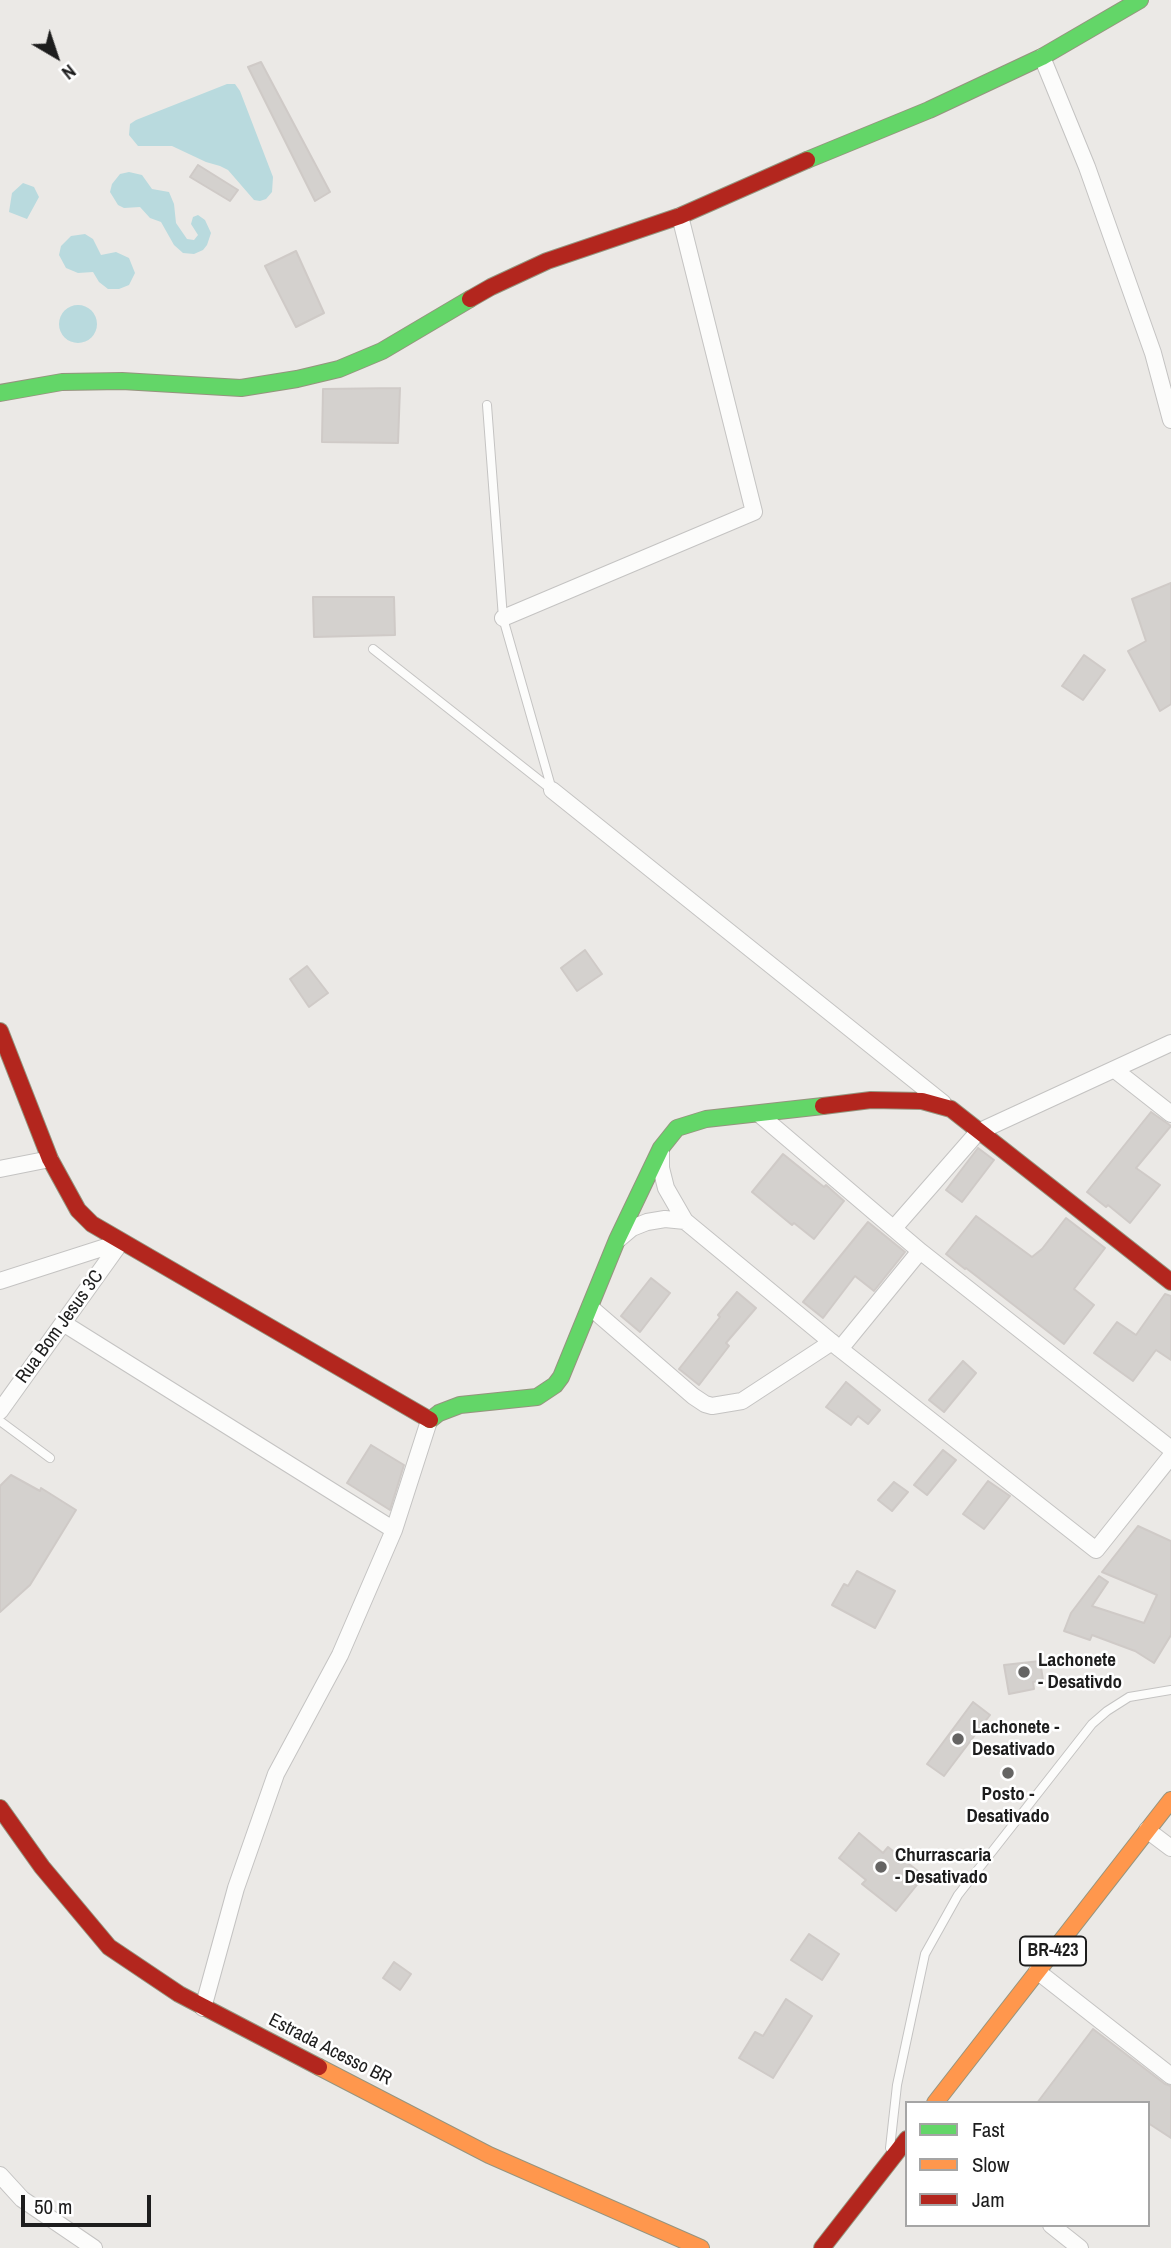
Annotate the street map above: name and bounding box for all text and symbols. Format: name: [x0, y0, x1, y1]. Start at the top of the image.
north arrow: [21, 21, 91, 91]
text: N: [57, 59, 82, 86]
street label: Rua Bom Jesus 3C: [11, 1266, 109, 1388]
place label: Lachonete - Desativdo: [1038, 1650, 1122, 1694]
marker: Lachonete - Desativdo: [1016, 1664, 1032, 1680]
place label: Lachonete - Desativado: [972, 1717, 1059, 1761]
marker: Lachonete - Desativado: [950, 1731, 966, 1747]
marker: Posto - Desativado: [1000, 1765, 1016, 1781]
place label: Posto - Desativado: [966, 1784, 1050, 1828]
place label: Churrascaria - Desativado: [895, 1845, 991, 1889]
marker: Churrascaria - Desativado: [873, 1859, 889, 1875]
road number: BR-423: [1020, 1937, 1086, 1966]
street label: Estrada Acesso BR: [265, 2009, 395, 2091]
legend: [905, 2101, 1150, 2227]
text: Fast: [972, 2115, 1005, 2144]
text: Slow: [972, 2150, 1009, 2179]
scale bar: [24, 2182, 154, 2226]
text: Jam: [972, 2185, 1005, 2214]
text: 50 m: [34, 2192, 72, 2221]

